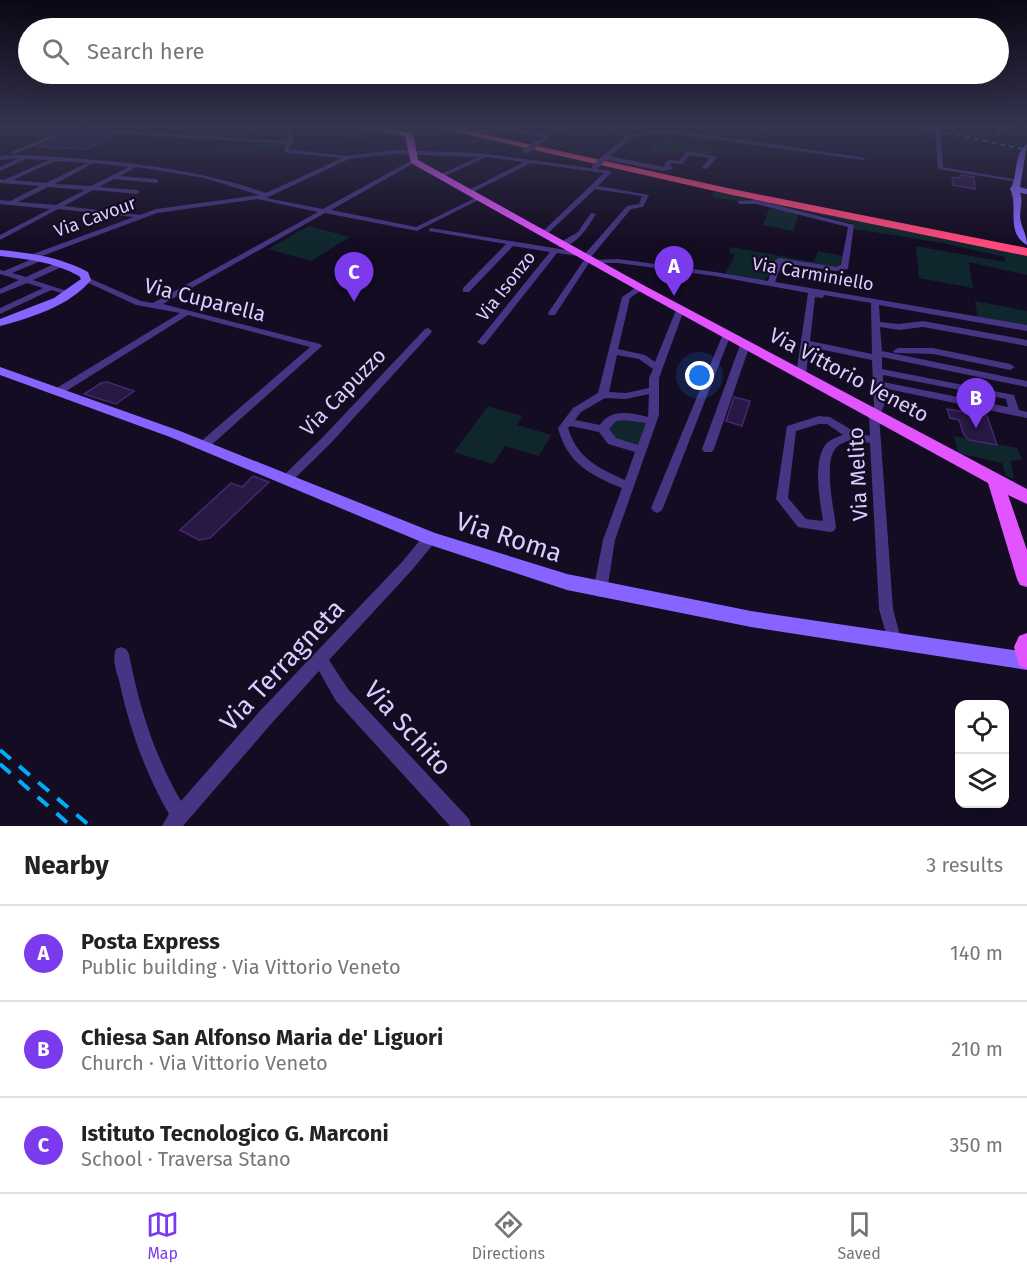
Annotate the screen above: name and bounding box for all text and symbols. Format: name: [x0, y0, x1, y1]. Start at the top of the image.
search box: [18, 18, 1009, 84]
icon: search: [39, 35, 72, 68]
text: Search here: [87, 38, 205, 65]
street label: Via Cavour: [51, 192, 139, 242]
pin: A: [654, 246, 694, 296]
street label: Via Isonzo: [472, 247, 540, 325]
pin: C: [334, 252, 374, 302]
street label: Via Carminiello: [750, 252, 876, 296]
street label: Via Cuparella: [141, 272, 269, 328]
street label: Via Vittorio Veneto: [765, 322, 933, 428]
street label: Via Capuzzo: [294, 342, 392, 442]
your location: [685, 361, 714, 390]
pin: B: [956, 378, 996, 428]
street label: Via Melito: [843, 426, 873, 522]
street label: Via Roma: [452, 506, 566, 569]
street label: Via Terragneta: [214, 593, 351, 737]
street label: Via Schito: [357, 675, 458, 782]
map controls: [955, 700, 1009, 808]
button: locate: [955, 700, 1009, 754]
button: layers: [955, 754, 1009, 808]
text: Nearby: [24, 850, 109, 881]
text: 3 results: [926, 853, 1003, 877]
text: Posta Express: [81, 928, 220, 955]
text: A: [38, 941, 49, 965]
text: 140 m: [950, 941, 1003, 965]
text: Public building · Via Vittorio Veneto: [81, 955, 401, 979]
text: Chiesa San Alfonso Maria de' Liguori: [81, 1024, 443, 1051]
text: B: [37, 1037, 50, 1061]
text: 210 m: [951, 1037, 1003, 1061]
text: Church · Via Vittorio Veneto: [81, 1051, 328, 1075]
text: Istituto Tecnologico G. Marconi: [81, 1120, 389, 1147]
text: C: [38, 1133, 49, 1157]
text: 350 m: [949, 1133, 1003, 1157]
text: School · Traversa Stano: [81, 1147, 291, 1171]
tab: Map: [146, 1208, 179, 1263]
tab: Directions: [472, 1208, 545, 1263]
tab: Saved: [837, 1208, 881, 1263]

